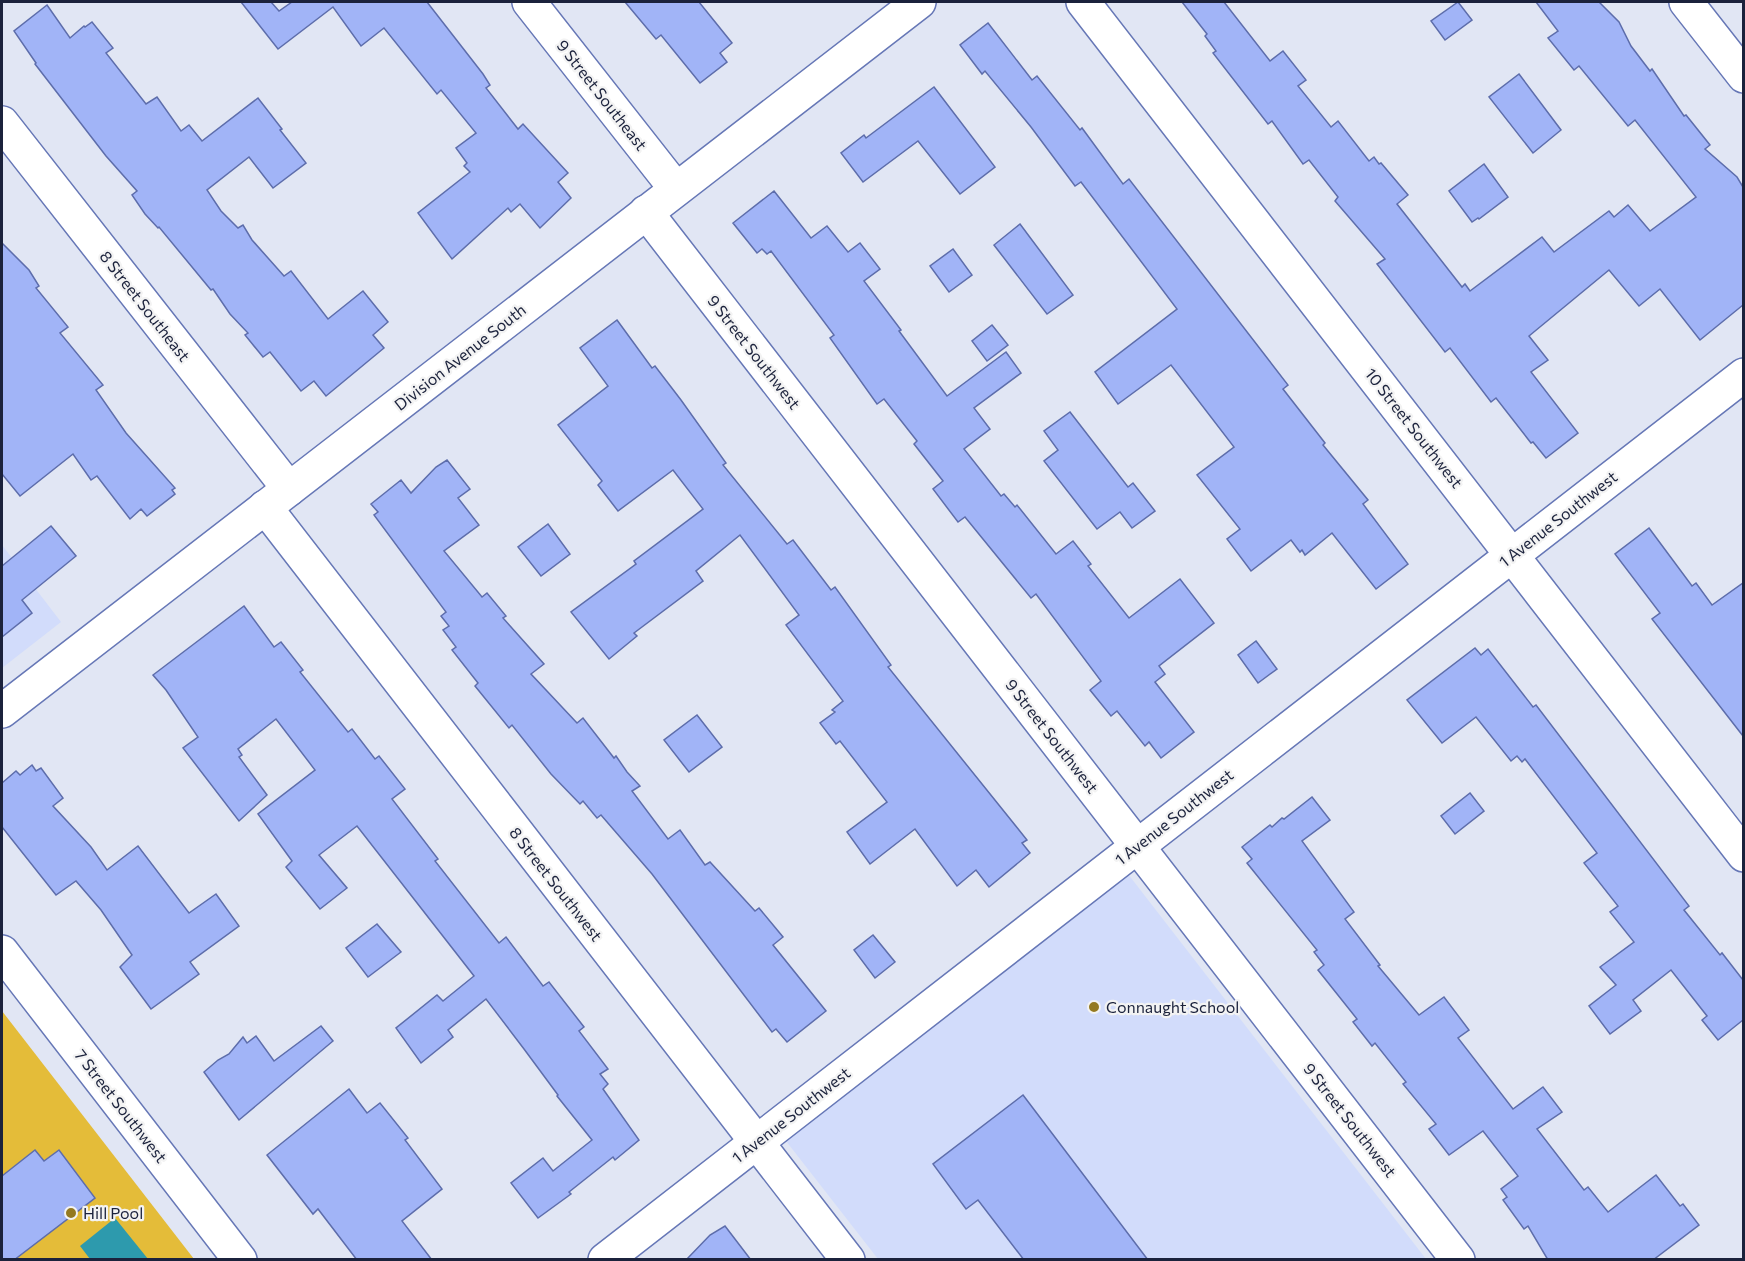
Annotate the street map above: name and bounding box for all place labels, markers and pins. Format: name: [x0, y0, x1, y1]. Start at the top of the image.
place label: Connaught School: [1106, 997, 1239, 1016]
marker: Connaught School: [1087, 1000, 1101, 1014]
place label: Hill Pool: [83, 1203, 143, 1222]
marker: Hill Pool: [64, 1206, 78, 1220]

